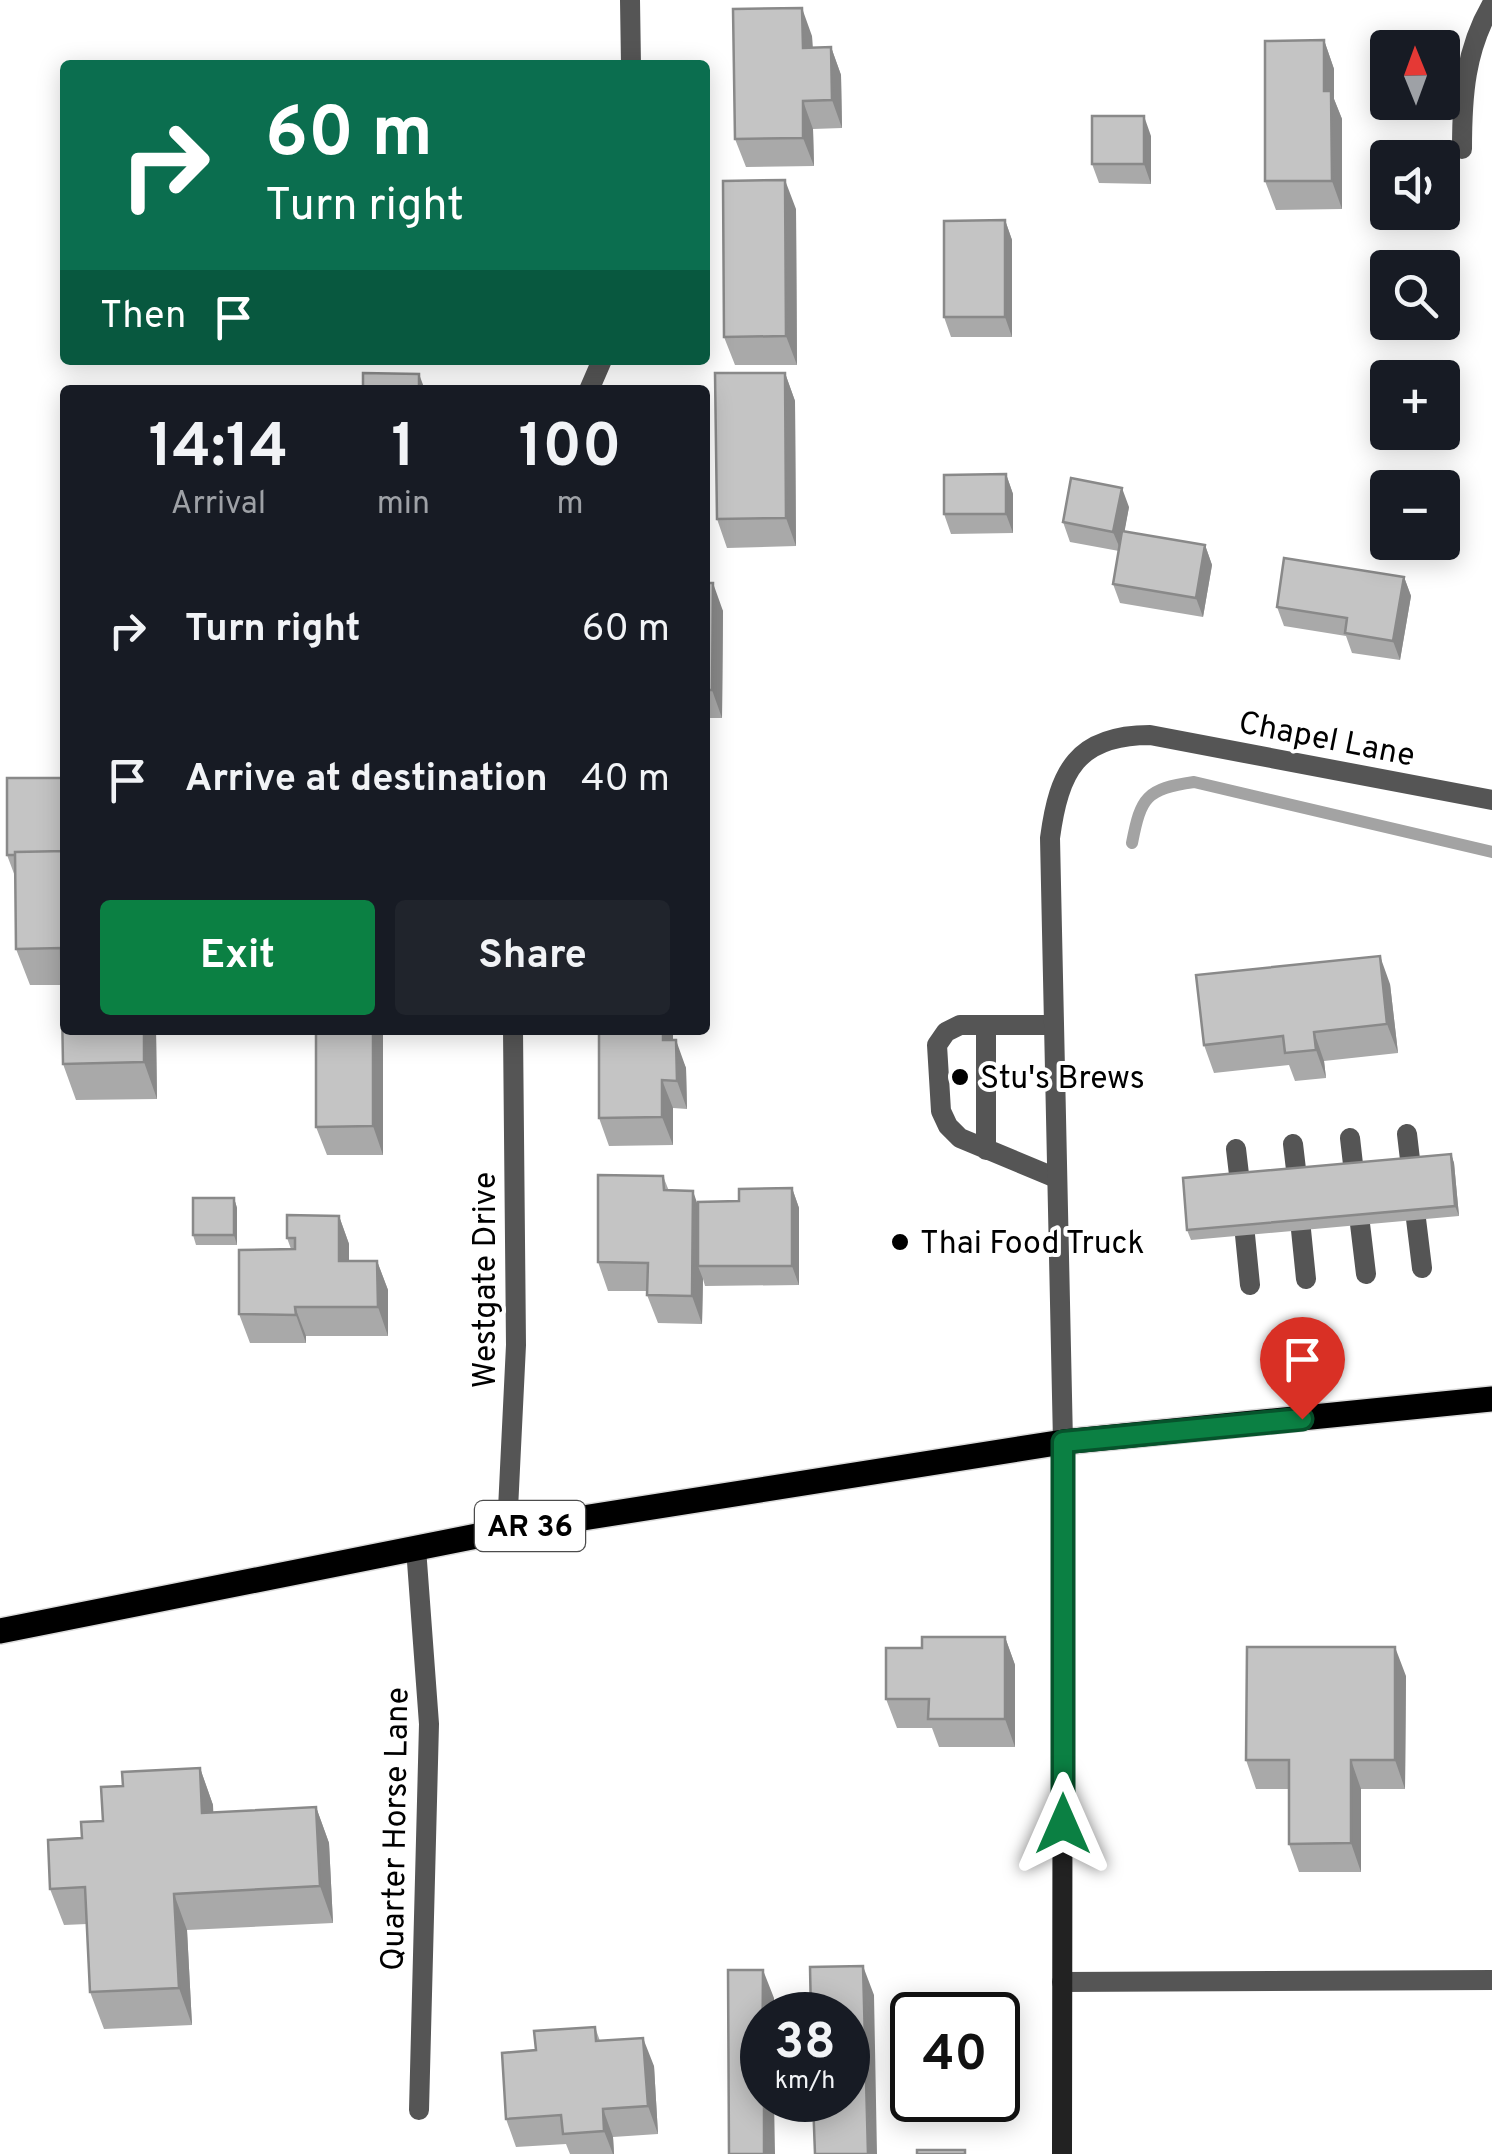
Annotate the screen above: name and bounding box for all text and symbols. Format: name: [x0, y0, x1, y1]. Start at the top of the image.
north arrow: [1370, 30, 1460, 120]
map controls: [1370, 30, 1460, 560]
text: 60 m: [265, 92, 433, 181]
icon: right: [100, 100, 230, 230]
button: sound: [1370, 140, 1460, 230]
text: Turn right: [265, 179, 464, 236]
button: search: [1370, 250, 1460, 340]
icon: arrive: [206, 290, 261, 345]
text: Then: [100, 293, 186, 342]
button: +: [1370, 360, 1460, 450]
text: 14:14: [148, 412, 288, 488]
text: 1: [391, 412, 415, 488]
text: 100: [518, 412, 622, 488]
button: −: [1370, 470, 1460, 560]
text: Arrival: [171, 485, 266, 525]
text: min: [377, 485, 430, 525]
text: m: [556, 485, 584, 525]
icon: right: [100, 603, 155, 658]
text: Turn right: [185, 606, 360, 655]
text: 60 m: [582, 606, 670, 655]
street label: Chapel Lane: [1235, 704, 1418, 778]
icon: arrive: [100, 753, 155, 808]
text: Arrive at destination: [185, 756, 548, 805]
text: 40 m: [581, 756, 670, 805]
button: Exit: [100, 900, 375, 1015]
button: Share: [395, 900, 670, 1015]
place label: Stu's Brews: [980, 1060, 1145, 1100]
marker: Stu's Brews: [949, 1066, 971, 1088]
street label: Westgate Drive: [467, 1172, 507, 1388]
place label: Thai Food Truck: [920, 1225, 1145, 1265]
marker: Thai Food Truck: [889, 1231, 911, 1253]
pin: [1260, 1317, 1345, 1420]
icon: arrive: [1275, 1332, 1330, 1387]
road number: AR 36: [475, 1501, 585, 1551]
street label: Quarter Horse Lane: [375, 1687, 419, 1971]
position arrow: [1011, 1772, 1115, 1876]
speed limit sign: 40: [890, 1992, 1020, 2122]
text: 38: [774, 2013, 836, 2076]
text: km/h: [775, 2066, 835, 2098]

